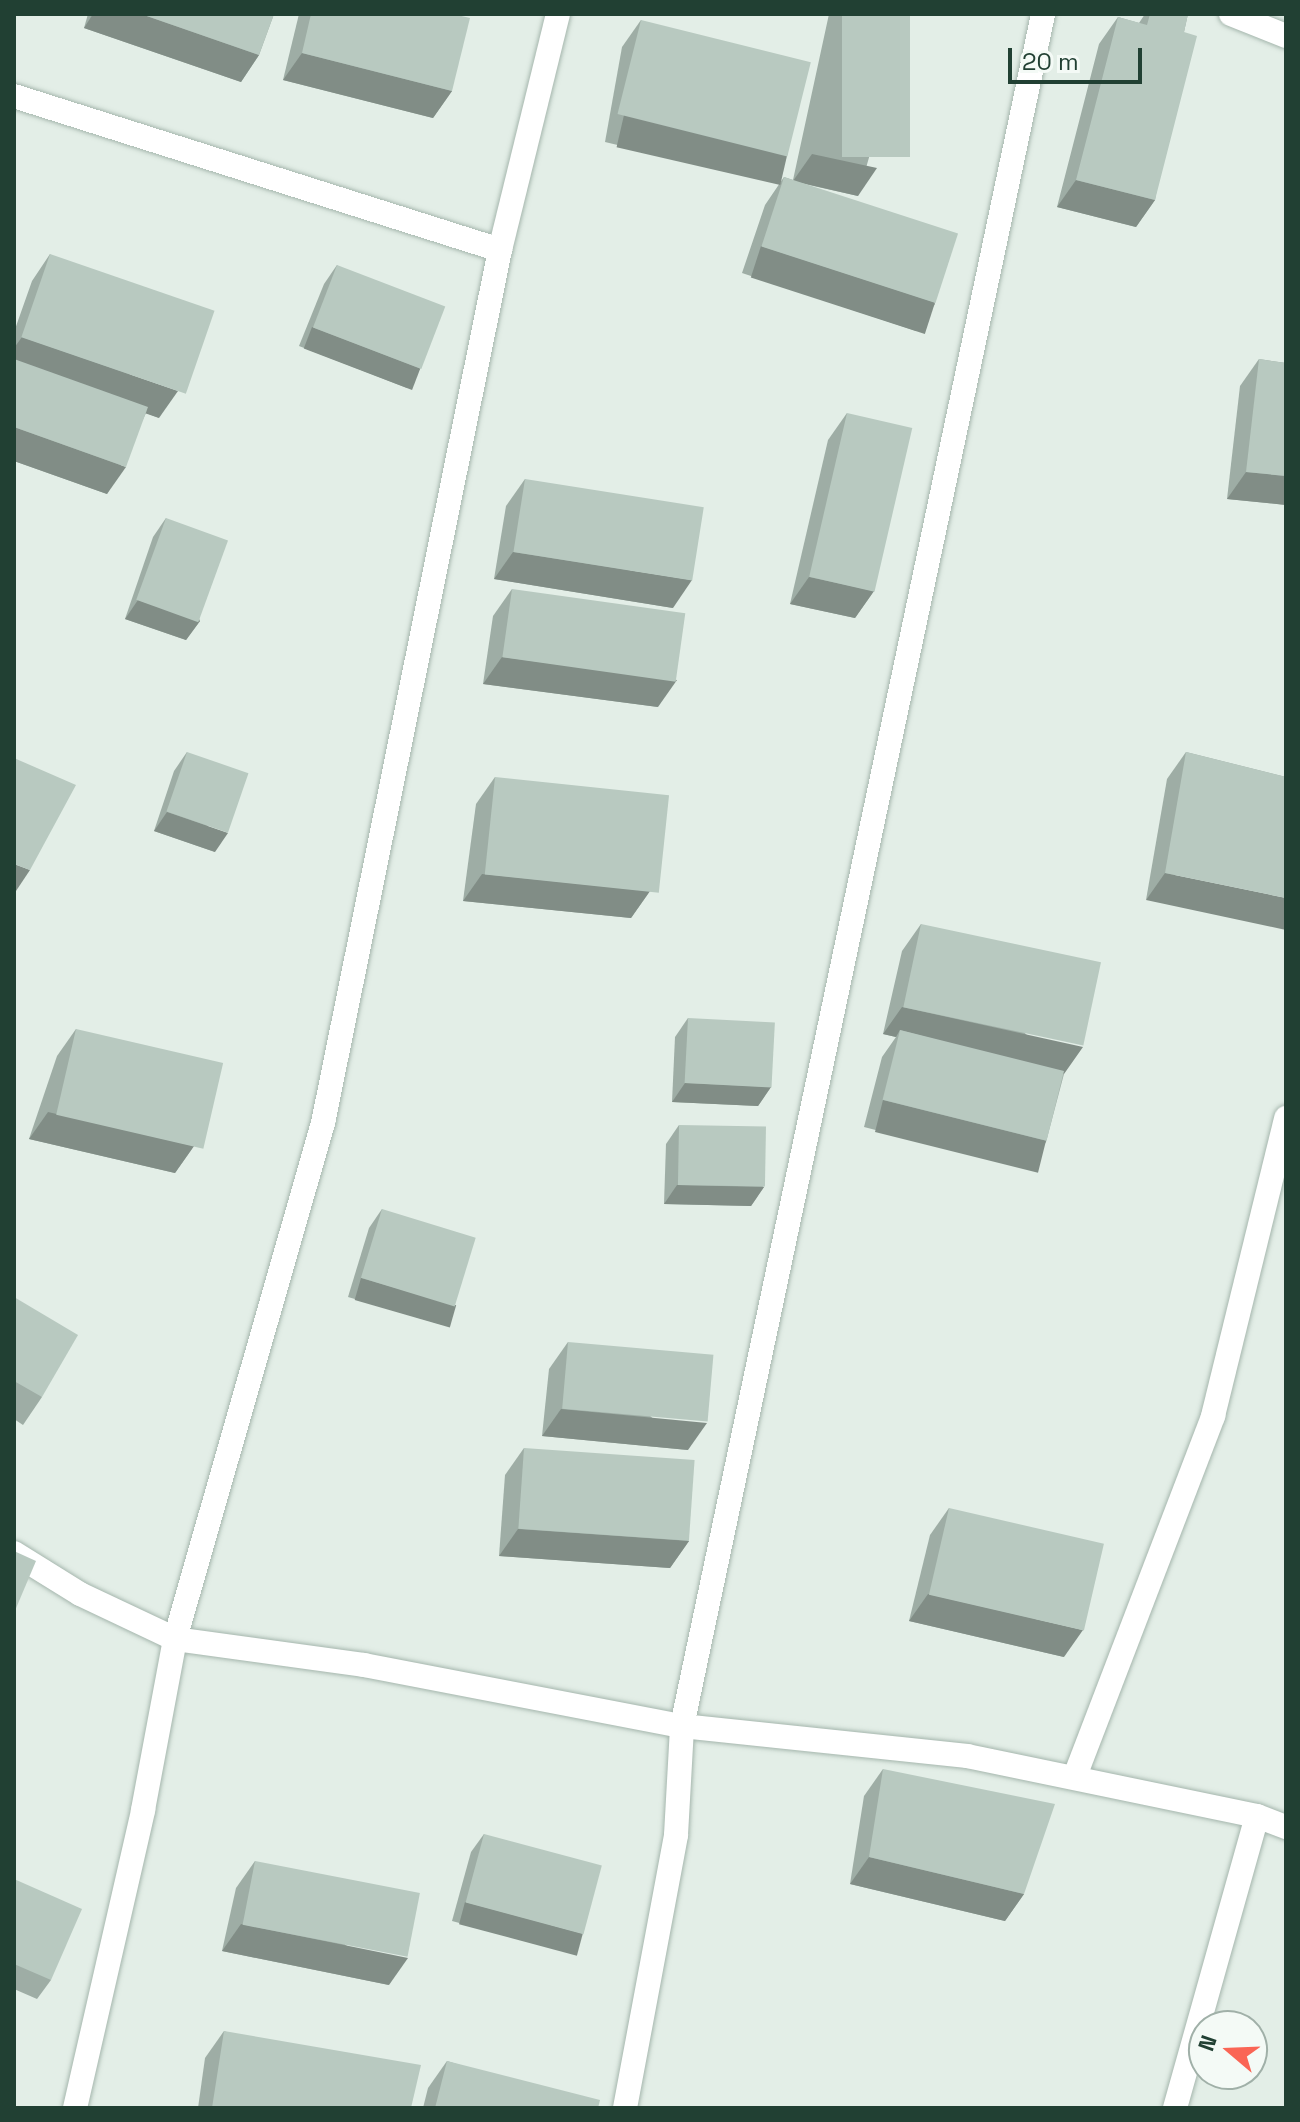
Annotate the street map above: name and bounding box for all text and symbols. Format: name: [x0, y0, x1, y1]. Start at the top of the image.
scale bar: [1012, 32, 1146, 82]
text: 20 m: [1022, 46, 1079, 77]
north arrow: [1188, 2010, 1268, 2090]
text: N: [1192, 2031, 1223, 2054]

